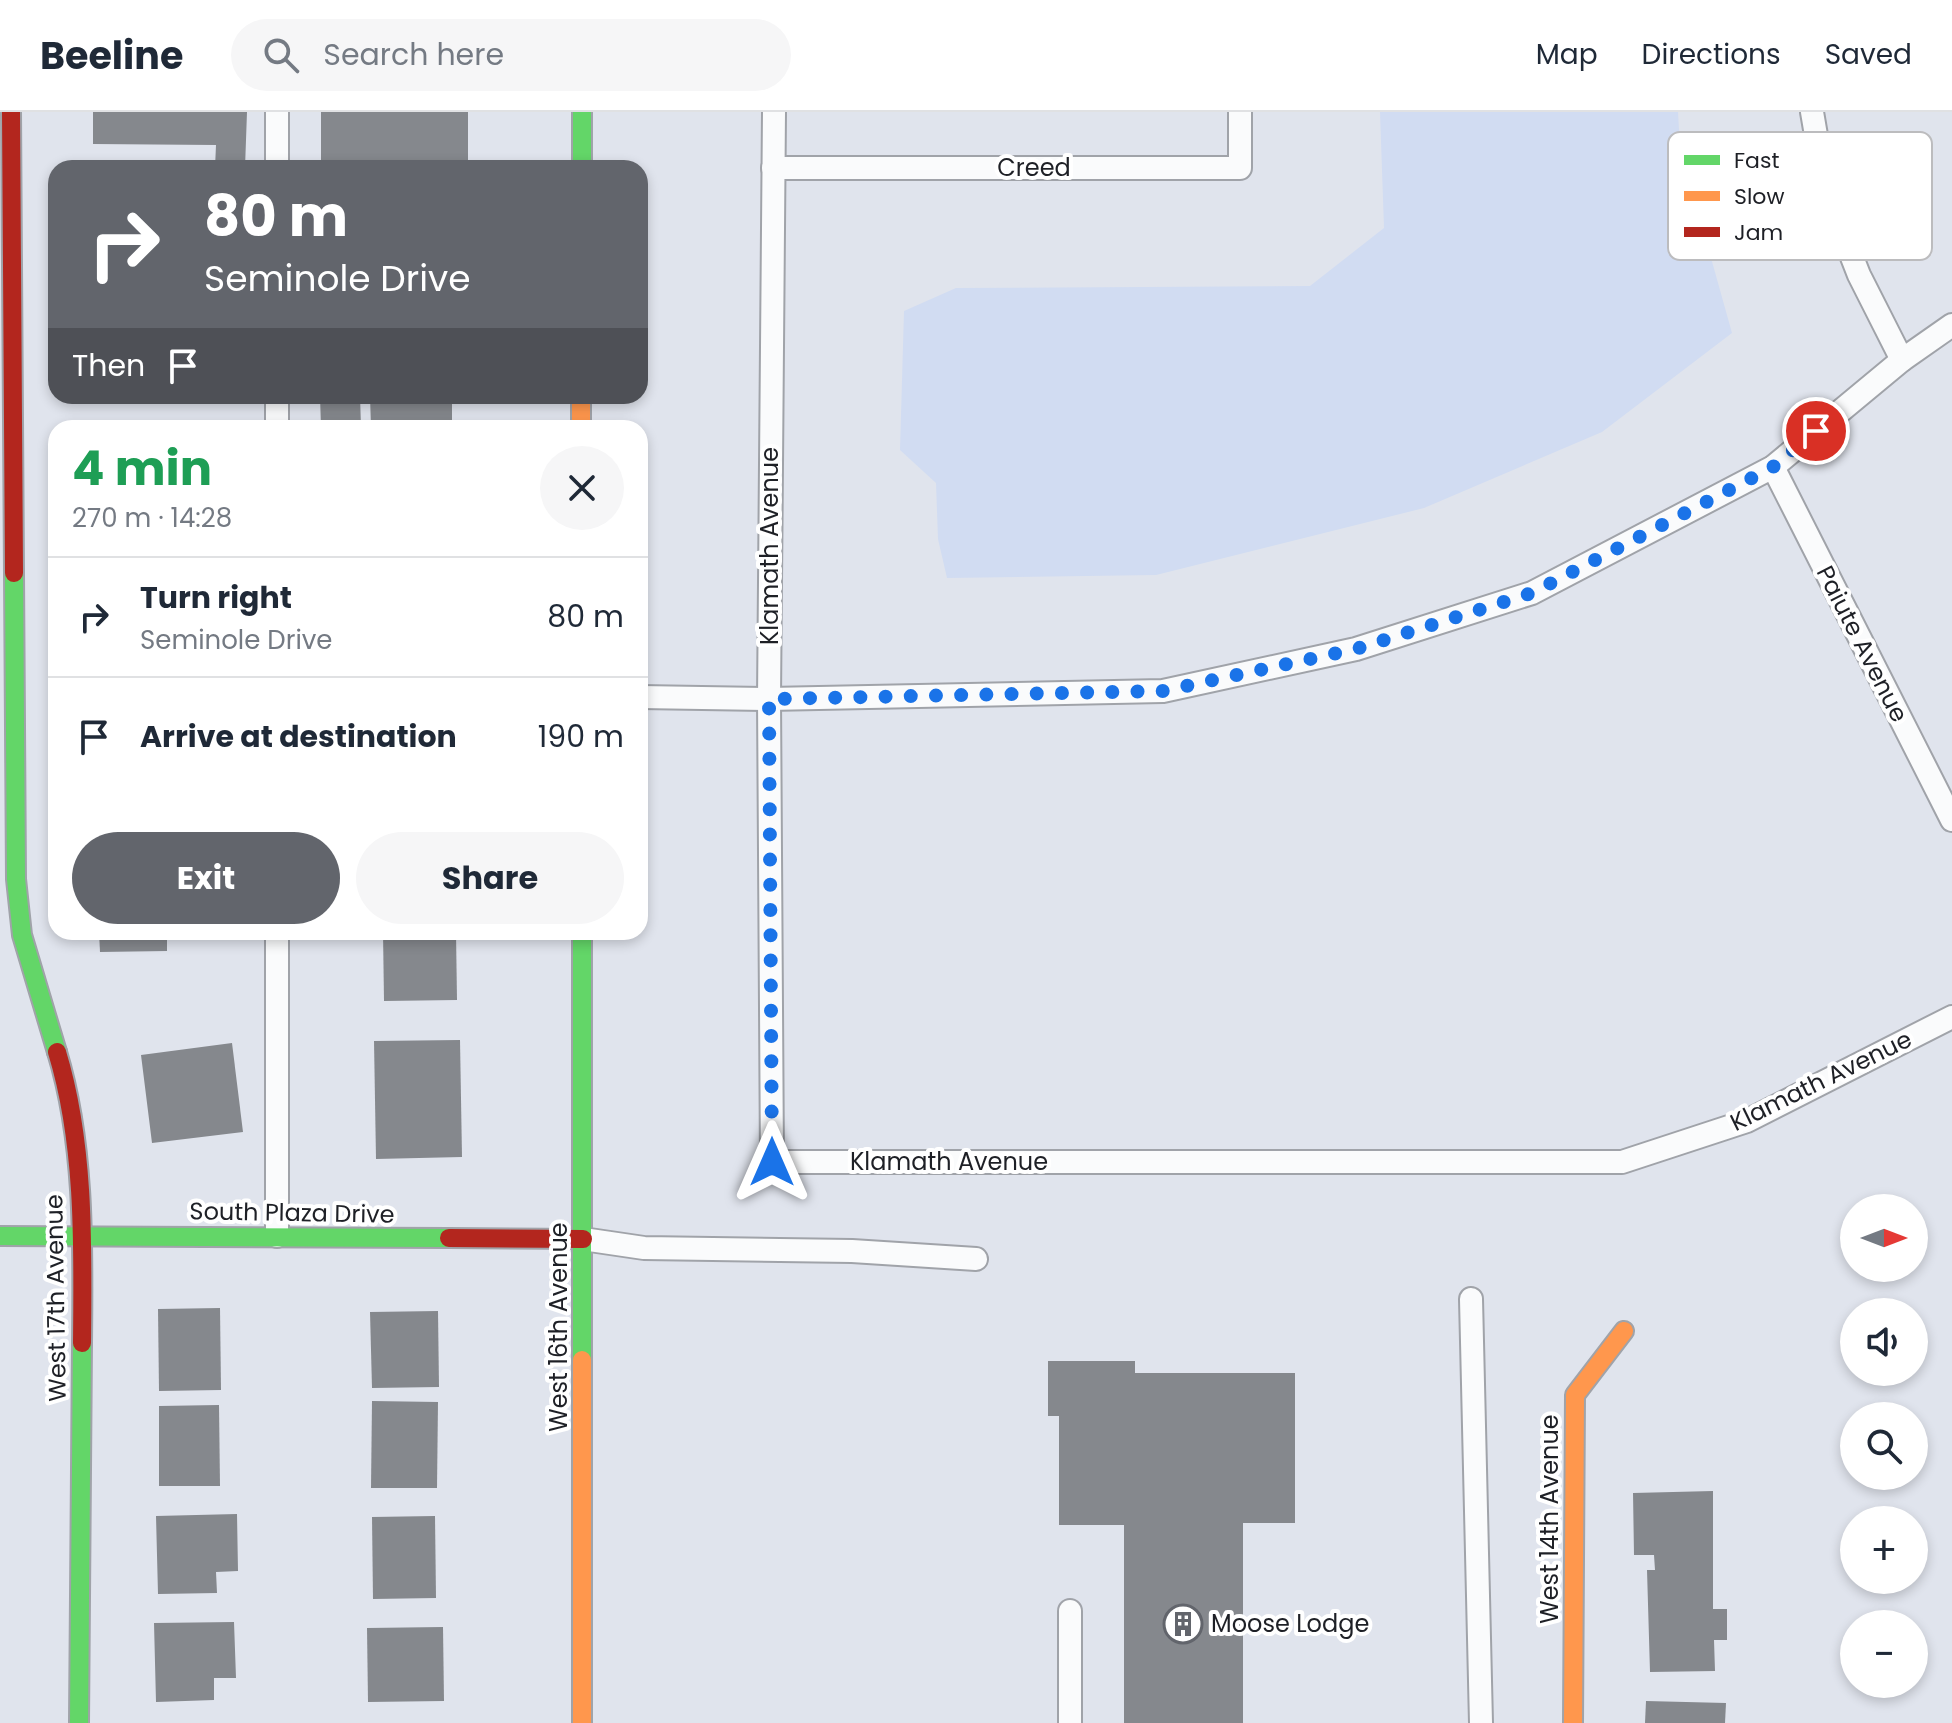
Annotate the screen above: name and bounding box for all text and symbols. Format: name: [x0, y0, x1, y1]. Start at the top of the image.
search box: [231, 19, 791, 91]
text: Beeline: [40, 29, 183, 82]
icon: search: [259, 33, 303, 77]
text: Search here: [323, 33, 504, 76]
text: Map: [1536, 35, 1598, 74]
text: Directions: [1642, 35, 1781, 74]
text: Saved: [1825, 35, 1912, 74]
legend: [1668, 132, 1932, 260]
text: Fast: [1734, 145, 1779, 176]
street label: Creed: [997, 151, 1071, 184]
text: 80 m: [204, 177, 348, 256]
text: Slow: [1734, 181, 1784, 212]
icon: right: [72, 192, 176, 296]
text: Jam: [1734, 217, 1783, 248]
text: Seminole Drive: [204, 253, 471, 304]
text: Then: [72, 344, 145, 387]
icon: arrive: [161, 344, 205, 388]
pin: [1782, 397, 1850, 465]
icon: arrive: [1794, 409, 1838, 453]
text: 4 min: [72, 435, 212, 502]
button: close: [540, 446, 624, 530]
street label: Klamath Avenue: [753, 447, 786, 645]
text: 270 m · 14:28: [72, 500, 232, 536]
street label: Paiute Avenue: [1809, 560, 1916, 728]
text: Turn right: [140, 576, 292, 619]
icon: right: [72, 595, 116, 639]
text: 80 m: [547, 595, 624, 638]
text: Seminole Drive: [140, 622, 332, 658]
icon: arrive: [72, 715, 116, 759]
text: Arrive at destination: [140, 715, 457, 758]
text: 190 m: [538, 715, 624, 758]
button: Exit: [72, 832, 340, 924]
button: Share: [356, 832, 624, 924]
street label: Klamath Avenue: [1725, 1022, 1917, 1139]
position arrow: [730, 1120, 814, 1204]
street label: Klamath Avenue: [850, 1145, 1048, 1178]
street label: West 17th Avenue: [37, 1194, 74, 1402]
street label: South Plaza Drive: [189, 1194, 395, 1231]
north arrow: [1840, 1194, 1928, 1282]
map controls: [1840, 1194, 1928, 1698]
street label: West 16th Avenue: [542, 1222, 575, 1432]
button: sound: [1840, 1298, 1928, 1386]
button: search: [1840, 1402, 1928, 1490]
street label: West 14th Avenue: [1533, 1414, 1566, 1624]
button: +: [1840, 1506, 1928, 1594]
building icon: Moose Lodge: [1162, 1603, 1204, 1645]
place label: Moose Lodge: [1211, 1607, 1369, 1640]
button: −: [1840, 1610, 1928, 1698]

